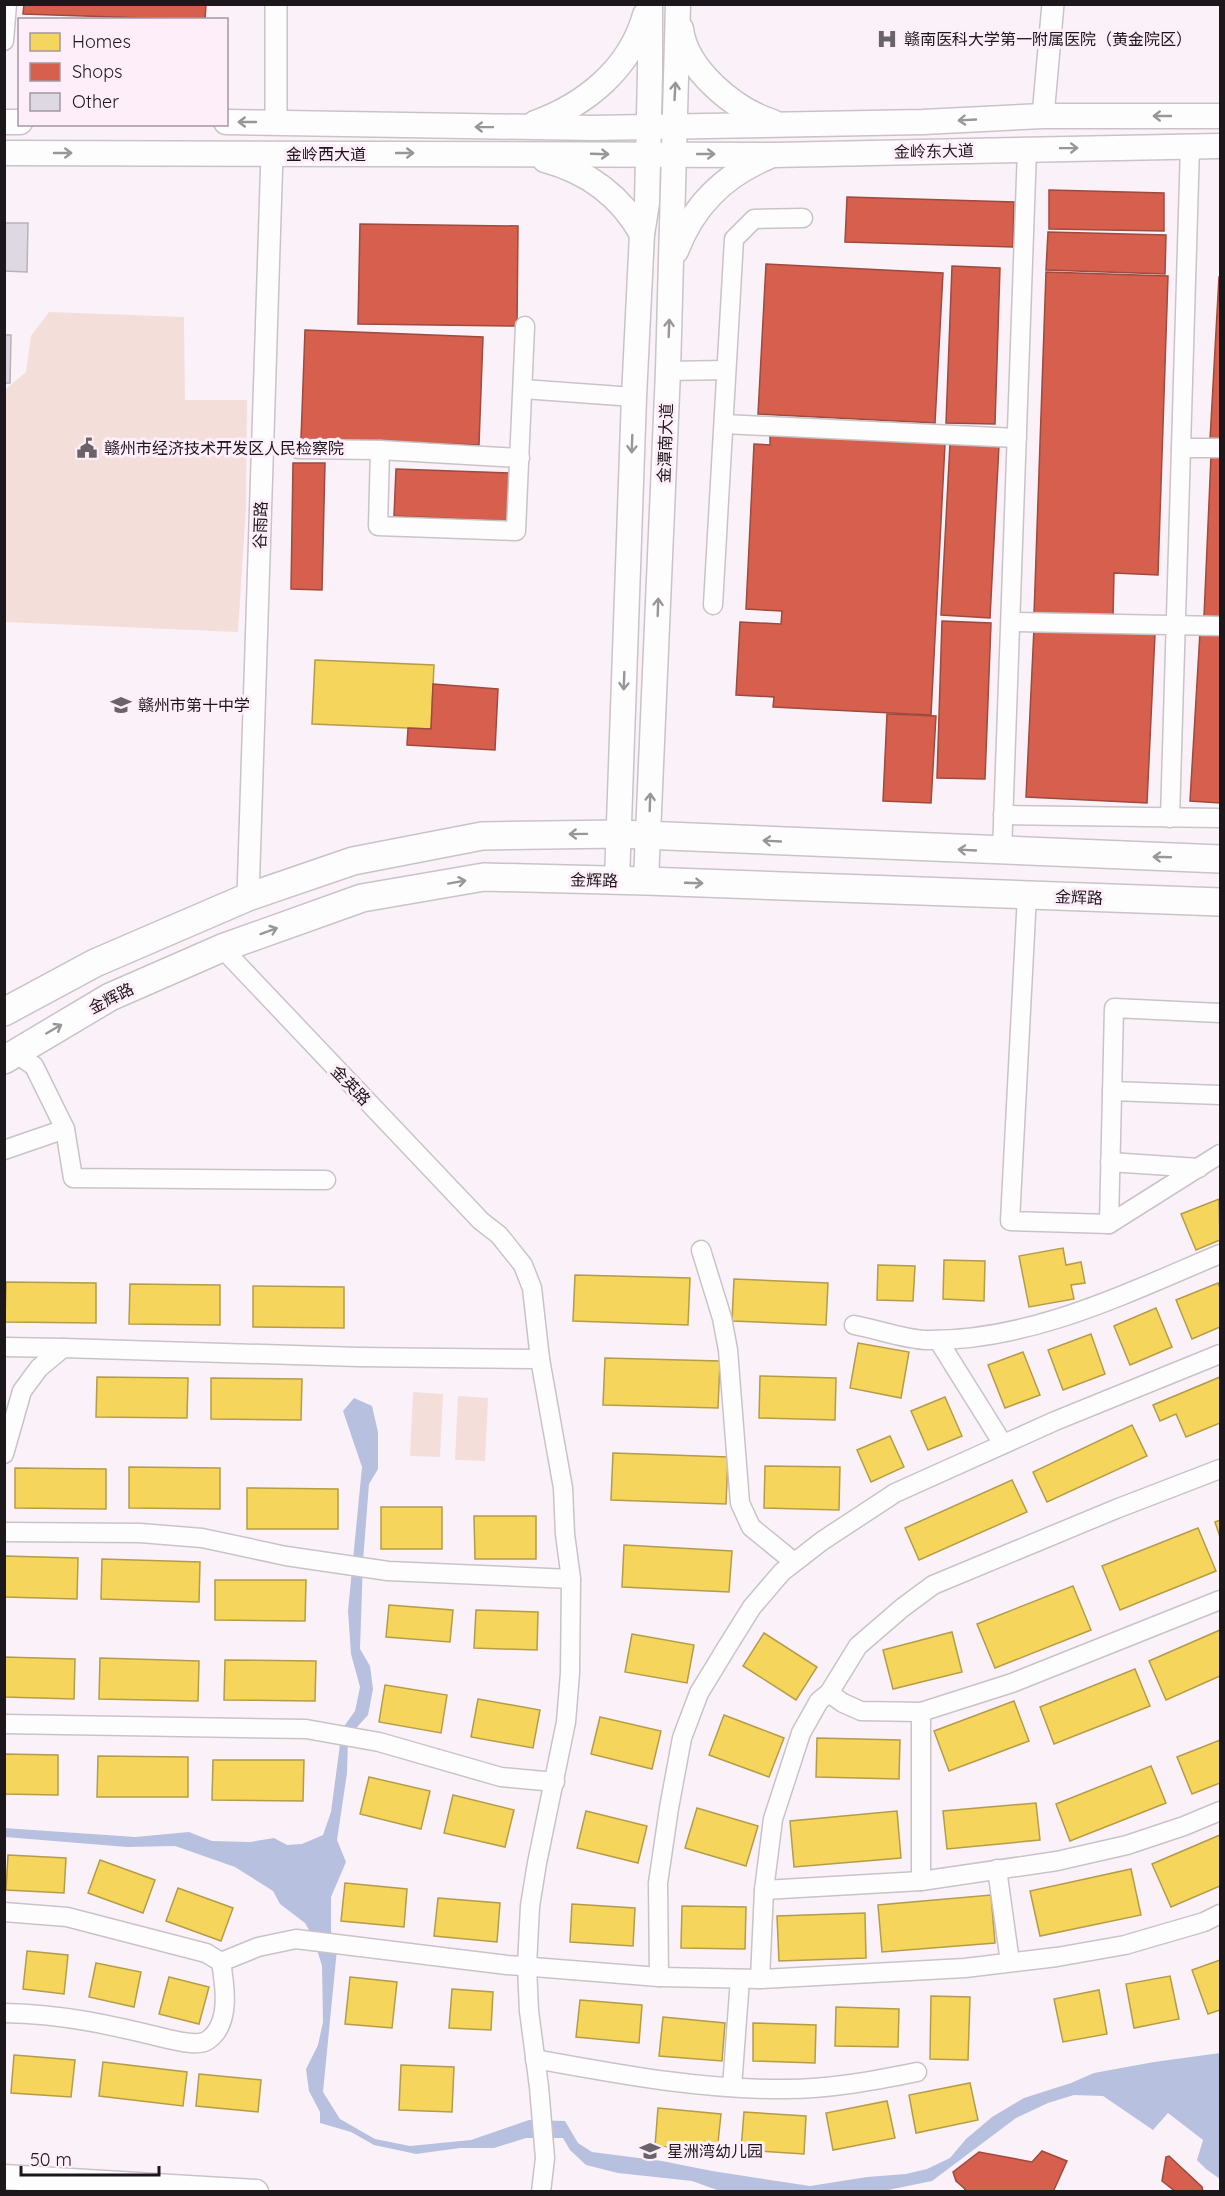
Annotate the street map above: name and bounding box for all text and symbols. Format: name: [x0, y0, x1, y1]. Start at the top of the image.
legend: [18, 18, 228, 126]
hospital icon: 赣南医科大学第一附属医院（黄金院区）: [875, 27, 899, 51]
place label: 赣南医科大学第一附属医院（黄金院区）: [904, 29, 1192, 49]
text: Homes: [72, 30, 131, 53]
text: Shops: [72, 60, 123, 83]
one-way arrow: [669, 81, 680, 101]
text: Other: [72, 90, 119, 113]
one-way arrow: [1153, 110, 1173, 122]
one-way arrow: [958, 115, 978, 126]
one-way arrow: [237, 116, 257, 128]
one-way arrow: [474, 121, 494, 132]
street label: 金岭东大道: [894, 140, 974, 162]
one-way arrow: [1058, 143, 1078, 154]
street label: 金岭西大道: [286, 144, 366, 164]
one-way arrow: [52, 147, 72, 159]
one-way arrow: [394, 147, 414, 159]
one-way arrow: [589, 148, 609, 159]
one-way arrow: [695, 149, 715, 160]
one-way arrow: [664, 318, 675, 338]
street label: 金潭南大道: [654, 403, 676, 483]
one-way arrow: [626, 434, 638, 454]
public building icon: 赣州市经济技术开发区人民检察院: [75, 436, 99, 460]
place label: 赣州市经济技术开发区人民检察院: [104, 438, 344, 458]
street label: 谷雨路: [249, 501, 271, 549]
one-way arrow: [653, 597, 664, 617]
one-way arrow: [619, 670, 630, 690]
school or university icon: 赣州市第十中学: [109, 693, 133, 717]
place label: 赣州市第十中学: [138, 695, 250, 715]
one-way arrow: [645, 792, 656, 812]
one-way arrow: [568, 829, 588, 840]
one-way arrow: [763, 836, 783, 847]
one-way arrow: [958, 844, 978, 856]
one-way arrow: [1153, 852, 1173, 863]
street label: 金辉路: [570, 870, 618, 890]
one-way arrow: [447, 876, 467, 887]
one-way arrow: [683, 877, 703, 889]
street label: 金辉路: [1055, 886, 1103, 908]
one-way arrow: [259, 925, 278, 936]
street label: 金辉路: [85, 978, 137, 1018]
one-way arrow: [45, 1023, 62, 1035]
street label: 金英路: [327, 1061, 375, 1109]
scale bar: [21, 2139, 159, 2177]
school or university icon: 星洲湾幼儿园: [638, 2139, 662, 2163]
place label: 星洲湾幼儿园: [667, 2141, 763, 2161]
text: 50 m: [30, 2148, 72, 2171]

